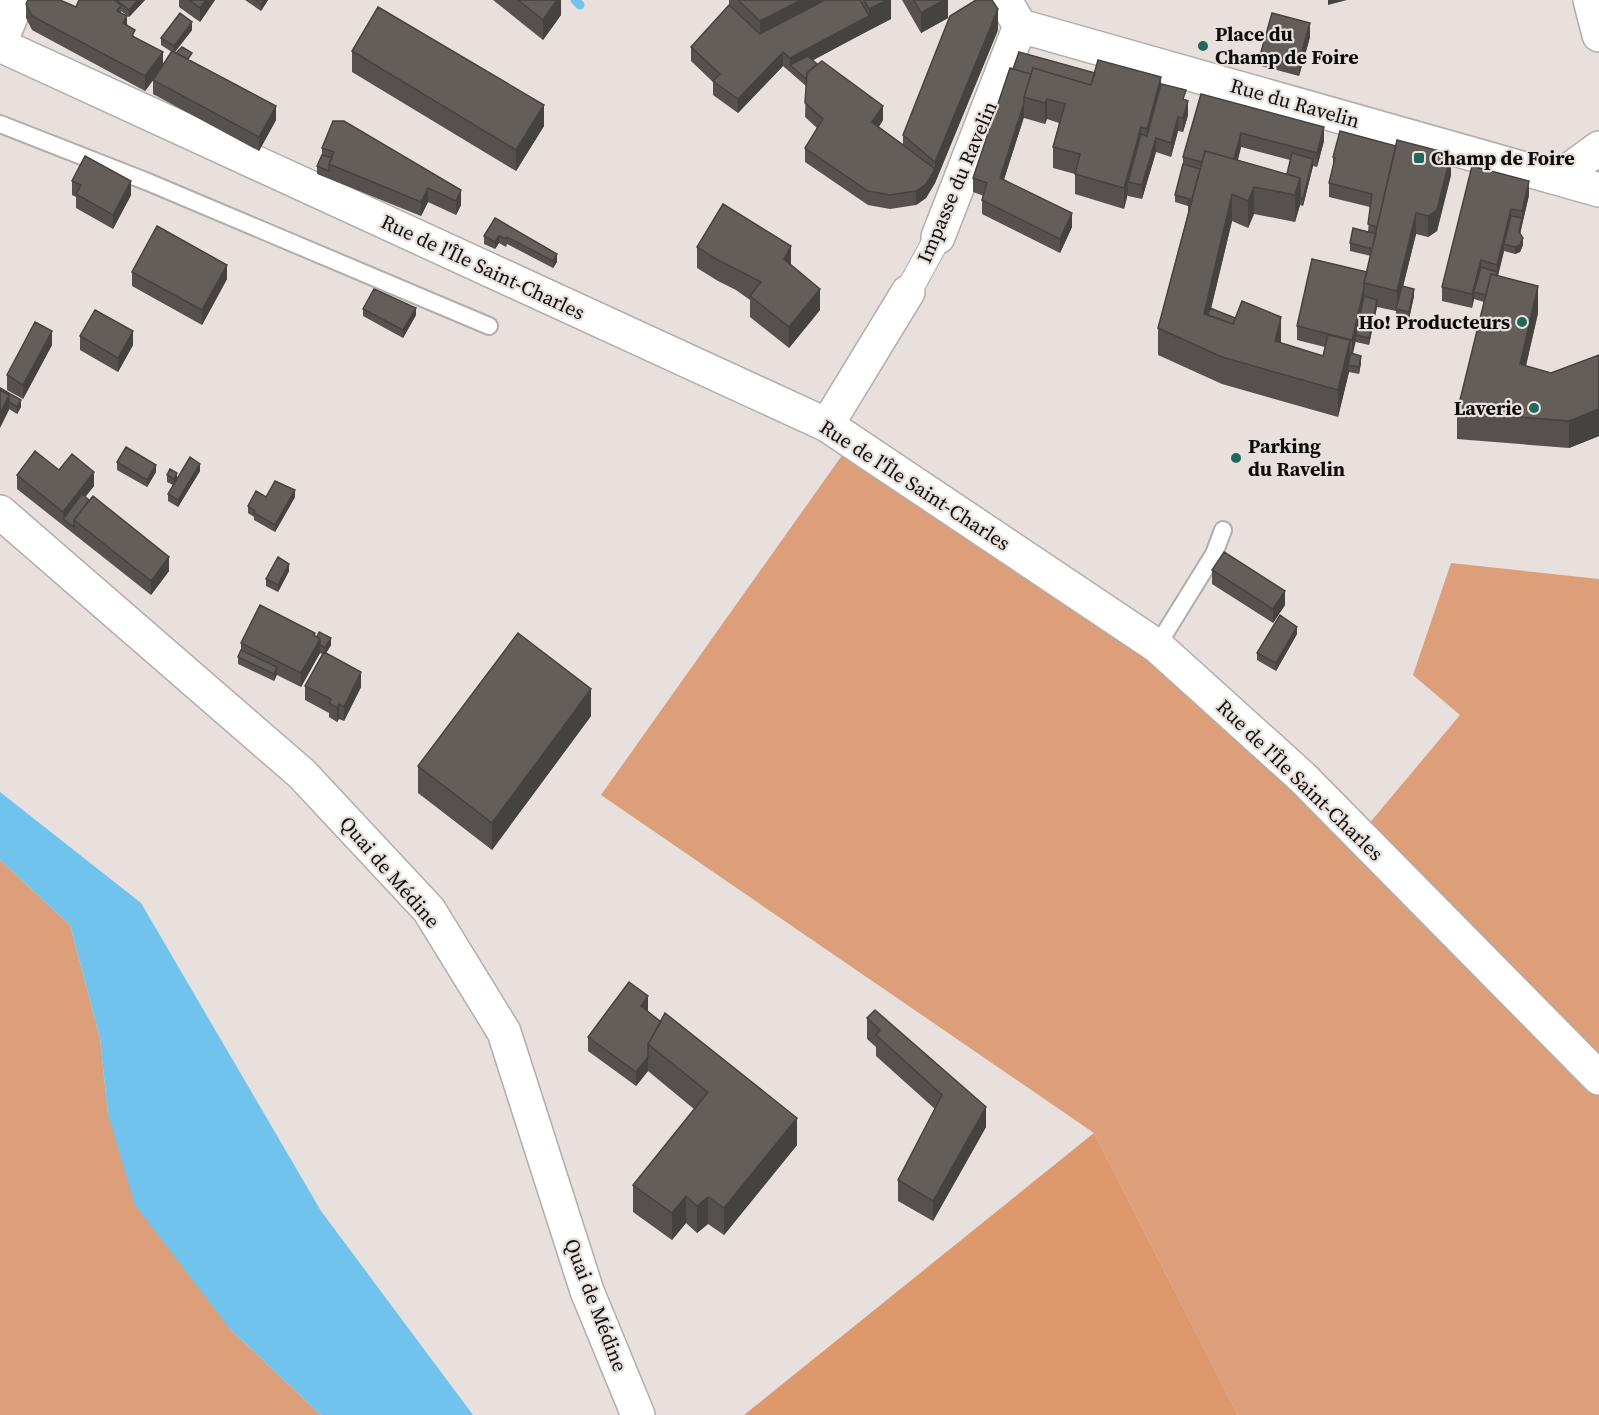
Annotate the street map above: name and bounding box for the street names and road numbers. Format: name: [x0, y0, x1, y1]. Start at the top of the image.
street label: Rue du Ravelin: [1227, 71, 1363, 135]
street label: Impasse du Ravelin: [910, 97, 1004, 267]
street label: Rue de l'Île Saint-Charles: [377, 207, 589, 327]
street label: Rue de l'Île Saint-Charles: [814, 413, 1016, 557]
street label: Rue de l'Île Saint-Charles: [1210, 693, 1390, 867]
street label: Quai de Médine: [333, 810, 447, 934]
street label: Quai de Médine: [558, 1235, 634, 1375]

